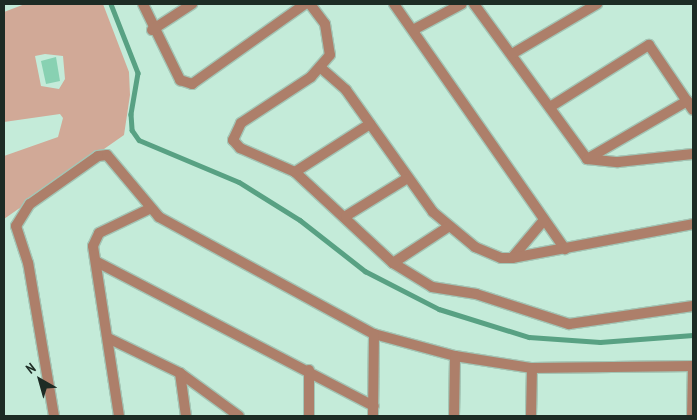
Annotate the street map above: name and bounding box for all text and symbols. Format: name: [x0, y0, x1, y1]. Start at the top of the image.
north arrow: [15, 355, 65, 405]
text: N: [22, 359, 39, 378]

